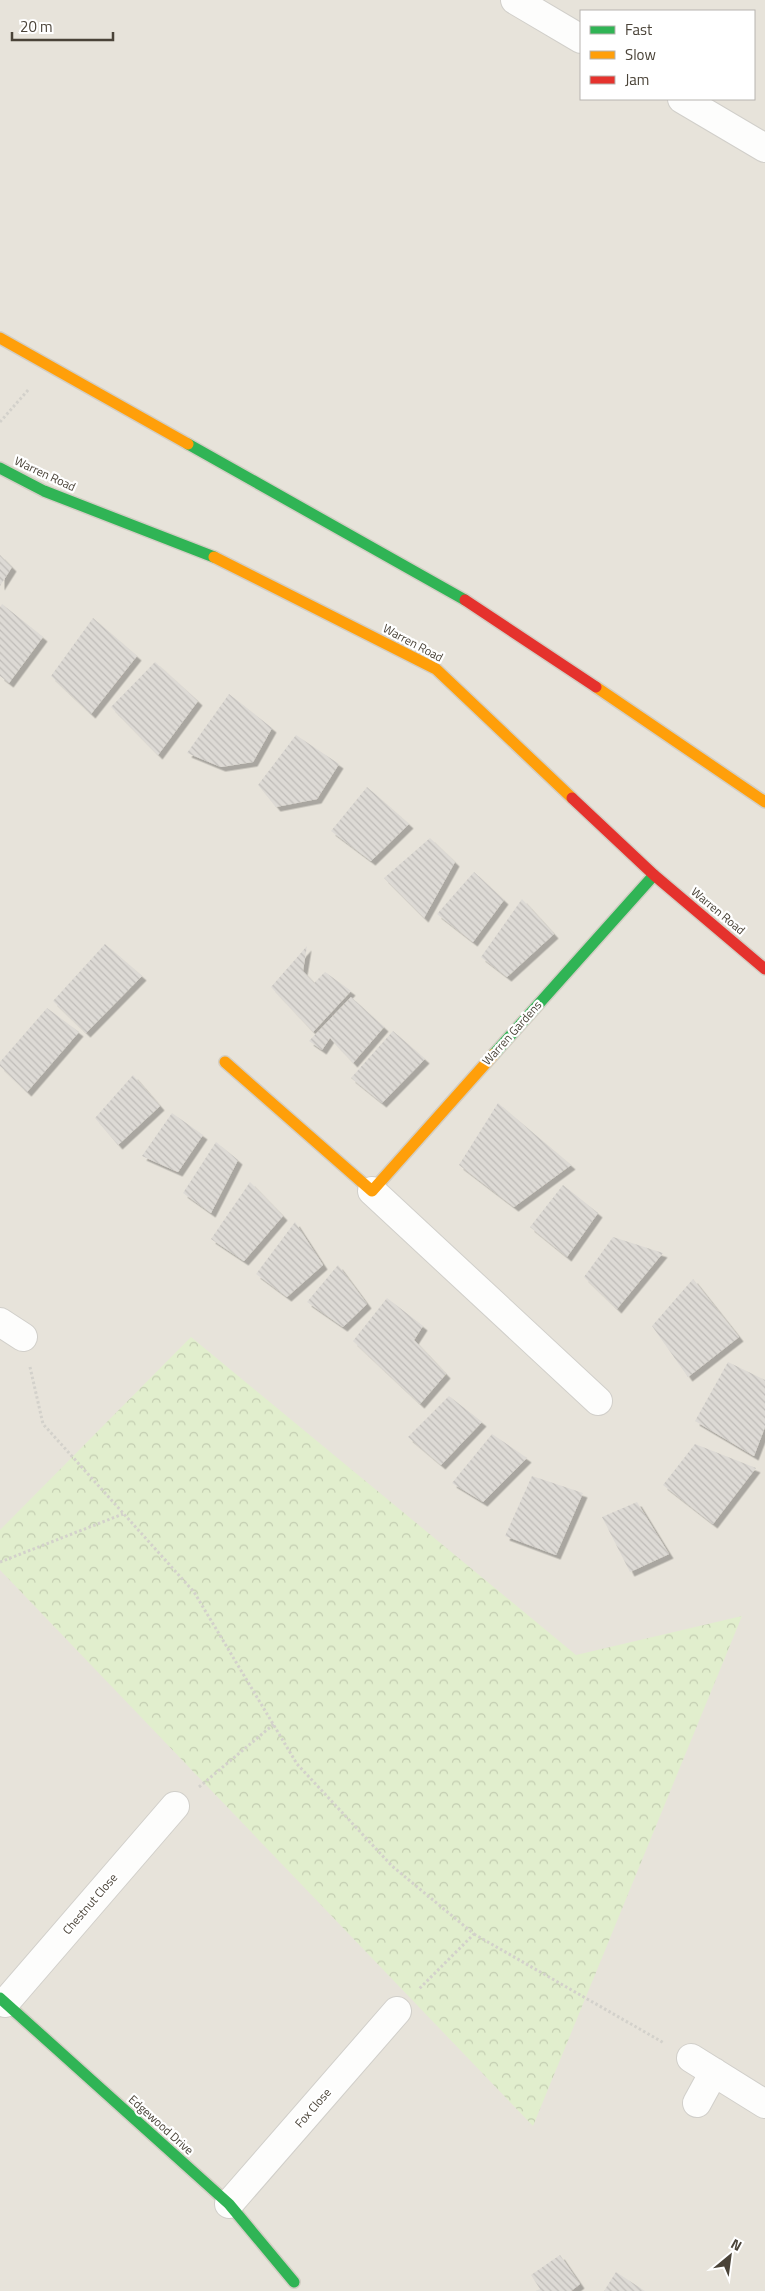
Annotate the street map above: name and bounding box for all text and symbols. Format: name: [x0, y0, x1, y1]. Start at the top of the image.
scale bar: [12, 10, 114, 42]
legend: [580, 10, 755, 100]
text: 20 m: [20, 15, 53, 38]
text: Fast: [625, 18, 653, 41]
text: Slow: [625, 43, 656, 66]
text: Jam: [625, 68, 649, 91]
street label: Warren Road: [11, 451, 79, 496]
street label: Warren Road: [380, 619, 447, 666]
street label: Warren Road: [687, 882, 750, 939]
street label: Warren Gardens: [477, 996, 546, 1069]
street label: Chestnut Close: [58, 1869, 122, 1939]
street label: Fox Close: [290, 2083, 335, 2132]
street label: Edgewood Drive: [124, 2090, 198, 2159]
north arrow: [705, 2231, 755, 2281]
text: N: [727, 2233, 746, 2256]

